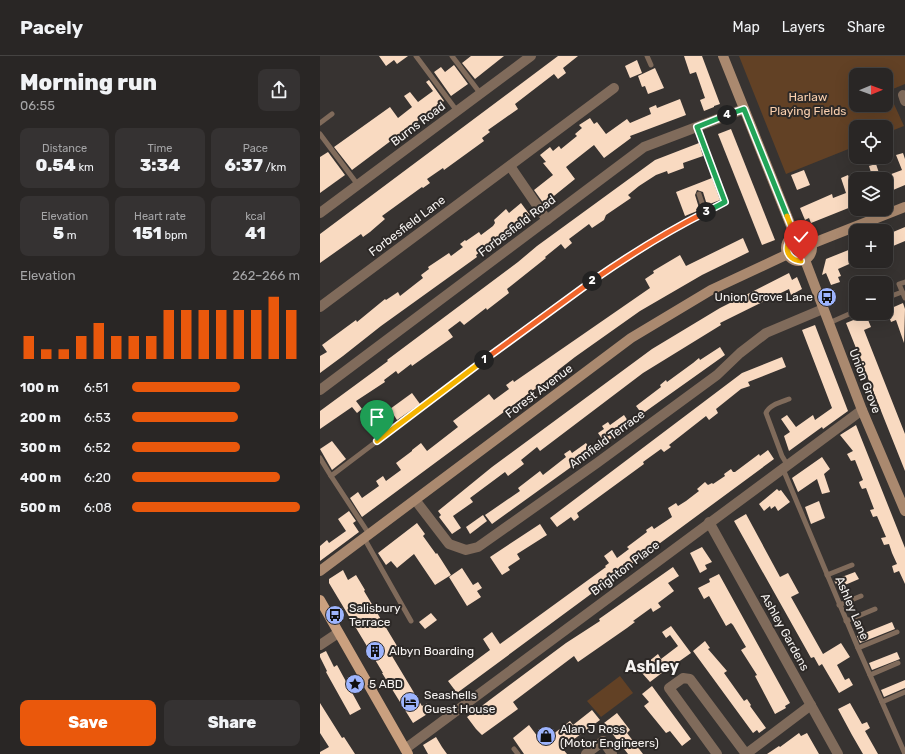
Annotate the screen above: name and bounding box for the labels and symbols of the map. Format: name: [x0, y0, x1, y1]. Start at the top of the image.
north arrow: [849, 68, 893, 112]
park label: Harlaw Playing Fields: [770, 90, 846, 118]
street label: Burns Road: [388, 99, 448, 149]
pin: 4: [717, 105, 737, 125]
street label: Forbesfield Road: [476, 192, 558, 260]
street label: Forbesfield Lane: [366, 193, 448, 259]
pin: 3: [696, 202, 716, 222]
pin: [784, 220, 818, 261]
pin: 2: [582, 271, 602, 291]
bus stop icon: Union Grove Lane: [816, 286, 838, 308]
place label: Union Grove Lane: [715, 290, 813, 304]
street label: Union Grove: [846, 347, 884, 416]
pin: 1: [474, 350, 494, 370]
street label: Forest Avenue: [503, 361, 576, 421]
pin: [360, 400, 394, 441]
street label: Annfield Terrace: [566, 407, 648, 471]
street label: Brighton Place: [588, 537, 662, 598]
street label: Ashley Lane: [832, 574, 872, 642]
street label: Ashley Gardens: [758, 591, 812, 673]
place label: Salisbury Terrace: [349, 601, 401, 629]
bus stop icon: Salisbury Terrace: [324, 604, 346, 626]
building icon: Albyn Boarding: [364, 640, 386, 662]
place label: Albyn Boarding: [389, 644, 474, 658]
district label: Ashley: [625, 657, 679, 676]
place icon: 5 ABD: [344, 673, 366, 695]
place label: 5 ABD: [369, 677, 403, 691]
place label: Seashells Guest House: [424, 688, 496, 716]
hotel icon: Seashells Guest House: [399, 691, 421, 713]
place label: Alan J Ross (Motor Engineers): [560, 722, 659, 750]
shop icon: Alan J Ross (Motor Engineers): [535, 725, 557, 747]

